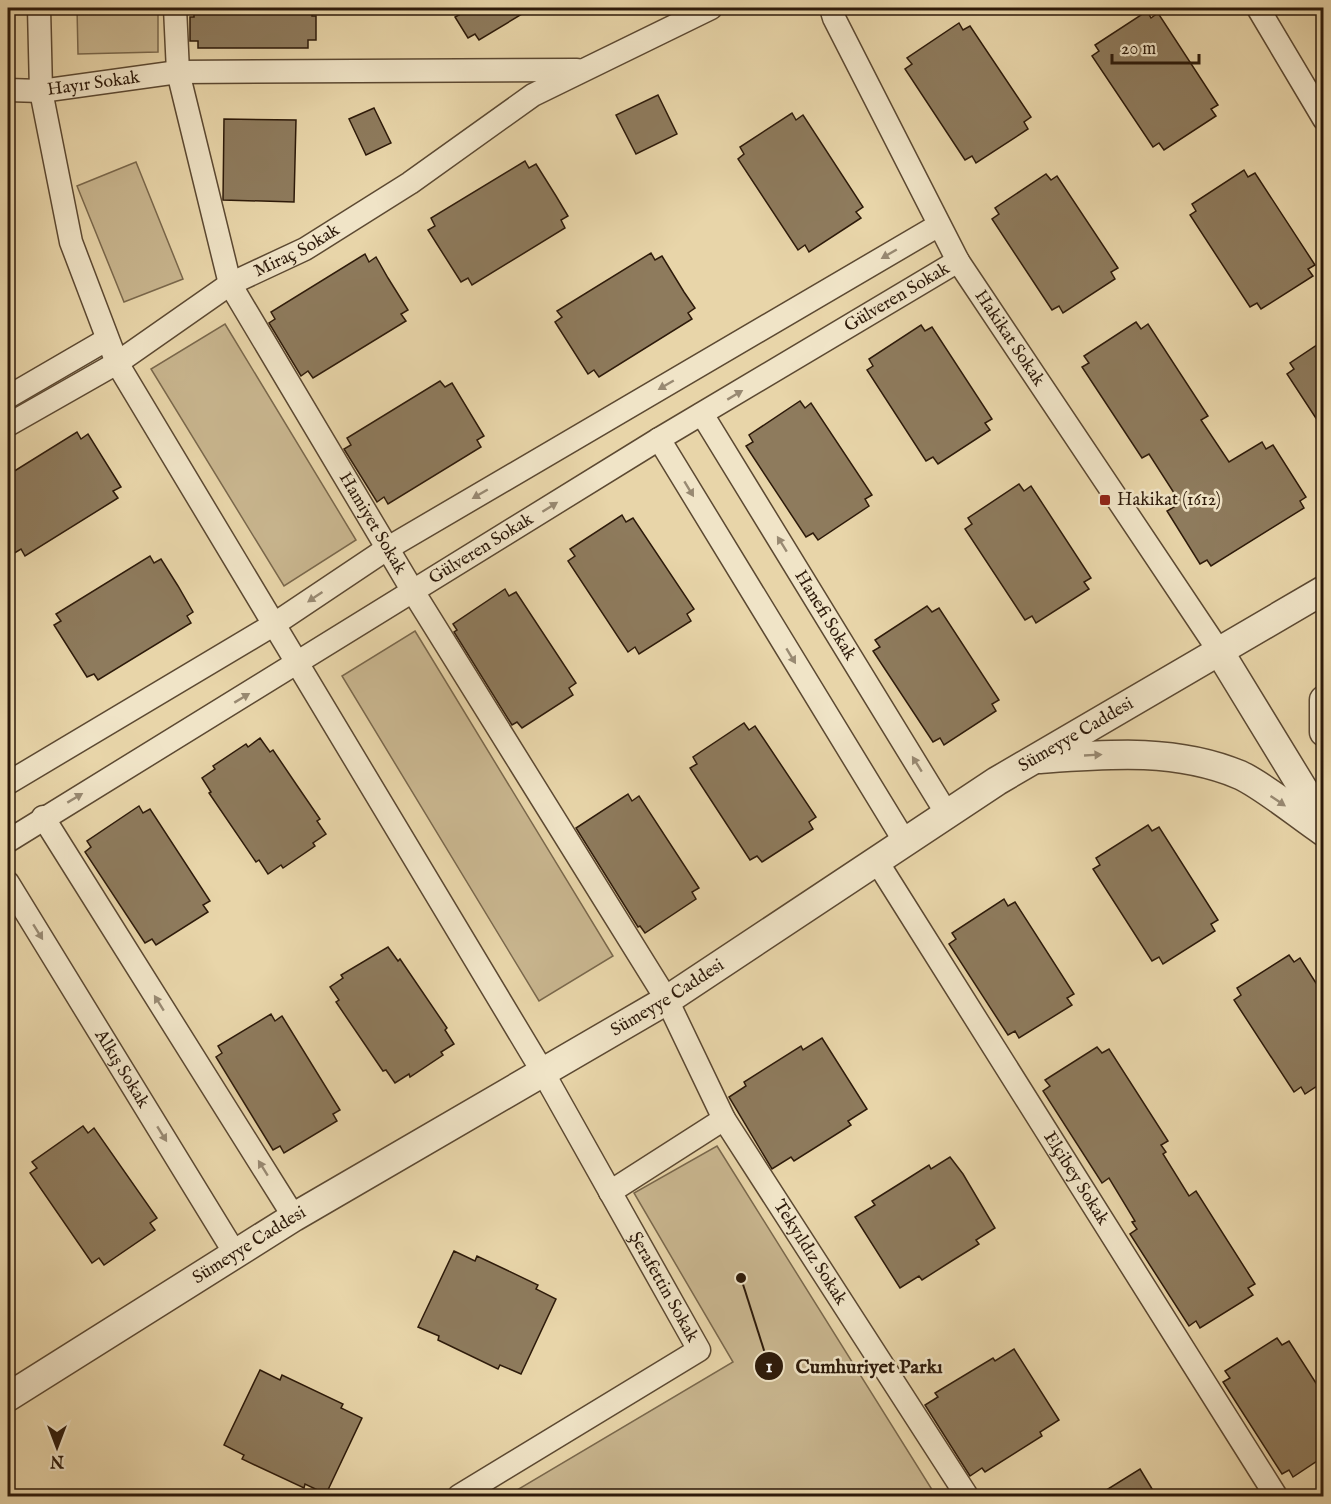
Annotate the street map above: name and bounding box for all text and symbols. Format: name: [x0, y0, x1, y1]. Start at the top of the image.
scale bar: [1112, 27, 1199, 65]
text: 20 m: [1121, 38, 1156, 61]
street label: Hayır Sokak: [46, 66, 142, 102]
street label: Miraç Sokak: [250, 218, 344, 283]
one-way arrow: [881, 249, 897, 260]
street label: Gülveren Sokak: [840, 257, 954, 338]
street label: Hakikat Sokak: [969, 285, 1050, 391]
one-way arrow: [658, 380, 675, 390]
one-way arrow: [727, 389, 743, 400]
street label: Hamiyet Sokak: [333, 468, 412, 579]
one-way arrow: [684, 481, 695, 497]
one-way arrow: [472, 489, 488, 500]
place label: Hakikat (1612): [1117, 489, 1221, 512]
marker: Hakikat (1612): [1098, 493, 1112, 507]
one-way arrow: [542, 501, 558, 513]
street label: Gülveren Sokak: [424, 508, 538, 590]
one-way arrow: [776, 536, 787, 552]
street label: Hanefi Sokak: [789, 566, 862, 665]
one-way arrow: [307, 591, 323, 603]
one-way arrow: [785, 647, 796, 664]
one-way arrow: [234, 692, 250, 703]
street label: Sümeyye Caddesi: [1014, 692, 1138, 777]
one-way arrow: [1084, 751, 1103, 760]
one-way arrow: [911, 756, 922, 772]
one-way arrow: [67, 793, 83, 804]
one-way arrow: [1269, 795, 1285, 807]
one-way arrow: [33, 924, 44, 941]
street label: Sümeyye Caddesi: [607, 954, 729, 1042]
one-way arrow: [153, 995, 164, 1011]
street label: Alkış Sokak: [89, 1025, 155, 1113]
one-way arrow: [157, 1126, 168, 1142]
street label: Elçibey Sokak: [1038, 1127, 1114, 1230]
one-way arrow: [257, 1160, 268, 1176]
street label: Tekyıldız Sokak: [768, 1196, 853, 1310]
street label: Sümeyye Caddesi: [188, 1201, 310, 1289]
street label: Şerafettin Sokak: [623, 1228, 704, 1347]
callout: Cumhuriyet Parkı: [754, 1347, 955, 1385]
text: Cumhuriyet Parkı: [795, 1355, 943, 1380]
text: 1: [766, 1356, 773, 1379]
north arrow: [27, 1417, 87, 1477]
text: N: [50, 1450, 65, 1470]

